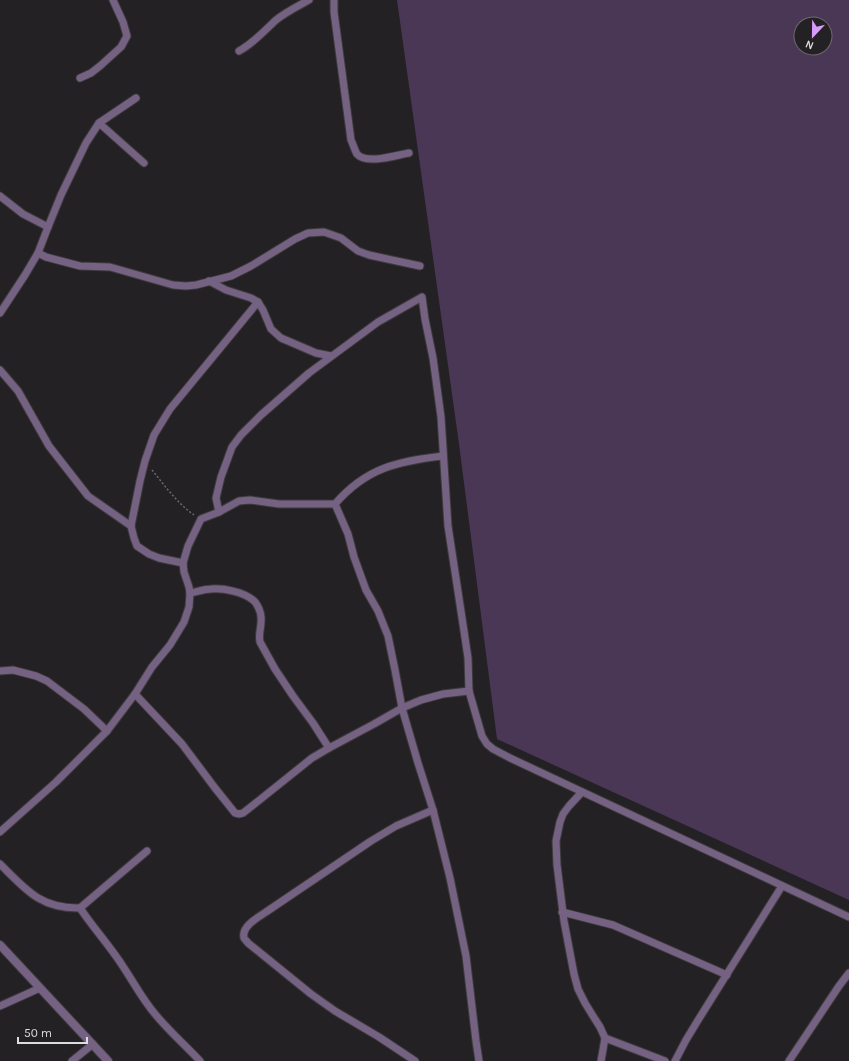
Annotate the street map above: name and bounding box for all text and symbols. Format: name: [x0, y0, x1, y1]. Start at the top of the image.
north arrow: [793, 16, 833, 56]
text: N: [803, 37, 816, 52]
scale bar: [18, 1019, 87, 1045]
text: 50 m: [24, 1026, 52, 1040]

